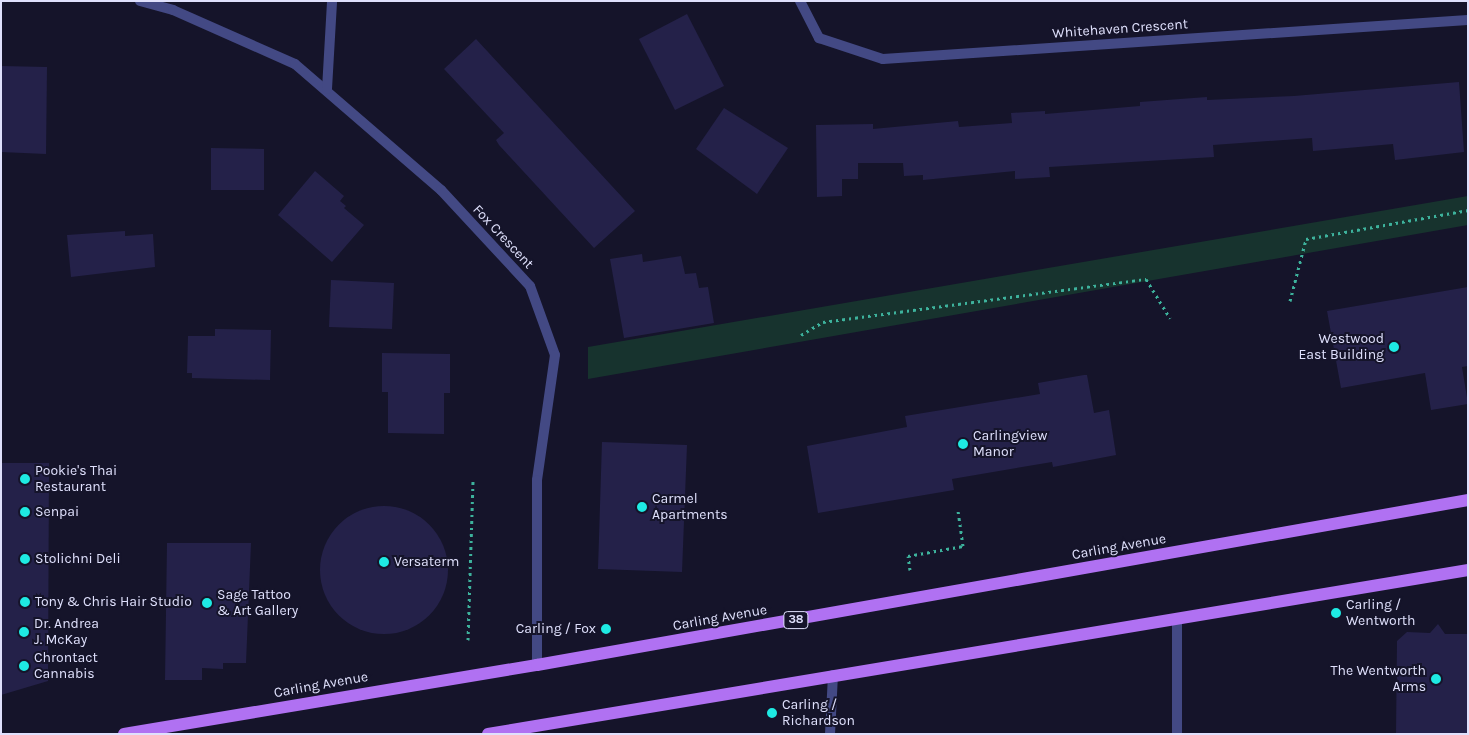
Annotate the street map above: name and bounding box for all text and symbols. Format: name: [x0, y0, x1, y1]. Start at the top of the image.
street label: Whitehaven Crescent: [1052, 16, 1188, 42]
street label: Fox Crescent: [469, 202, 537, 272]
place label: Westwood East Building: [1298, 331, 1384, 364]
marker: Westwood East Building: [1388, 341, 1400, 353]
place label: Carlingview Manor: [973, 428, 1047, 461]
marker: Carlingview Manor: [957, 438, 969, 450]
place label: Pookie's Thai Restaurant: [35, 463, 117, 496]
marker: Pookie's Thai Restaurant: [19, 473, 31, 485]
place label: Carmel Apartments: [652, 491, 728, 524]
marker: Carmel Apartments: [636, 501, 648, 513]
place label: Senpai: [35, 504, 79, 520]
marker: Senpai: [19, 506, 31, 518]
street label: Carling Avenue: [1071, 530, 1167, 564]
place label: Stolichni Deli: [35, 551, 121, 567]
marker: Stolichni Deli: [19, 553, 31, 565]
place label: Versaterm: [394, 554, 459, 570]
marker: Versaterm: [378, 556, 390, 568]
place label: Sage Tattoo & Art Gallery: [217, 587, 298, 620]
place label: Tony & Chris Hair Studio: [35, 594, 192, 610]
marker: Tony & Chris Hair Studio: [19, 596, 31, 608]
marker: Sage Tattoo & Art Gallery: [201, 597, 213, 609]
place label: Carling / Wentworth: [1346, 597, 1416, 630]
street label: Carling Avenue: [672, 601, 768, 635]
marker: Carling / Wentworth: [1330, 607, 1342, 619]
road number: 38: [782, 610, 810, 630]
place label: Dr. Andrea J. McKay: [34, 616, 99, 648]
place label: Carling / Fox: [516, 621, 596, 637]
marker: Carling / Fox: [600, 623, 612, 635]
marker: Dr. Andrea J. McKay: [18, 626, 30, 638]
place label: Chrontact Cannabis: [34, 650, 98, 682]
marker: Chrontact Cannabis: [18, 660, 30, 672]
place label: The Wentworth Arms: [1330, 663, 1426, 696]
street label: Carling Avenue: [273, 668, 369, 702]
marker: The Wentworth Arms: [1430, 673, 1442, 685]
place label: Carling / Richardson: [782, 697, 855, 730]
marker: Carling / Richardson: [766, 707, 778, 719]

